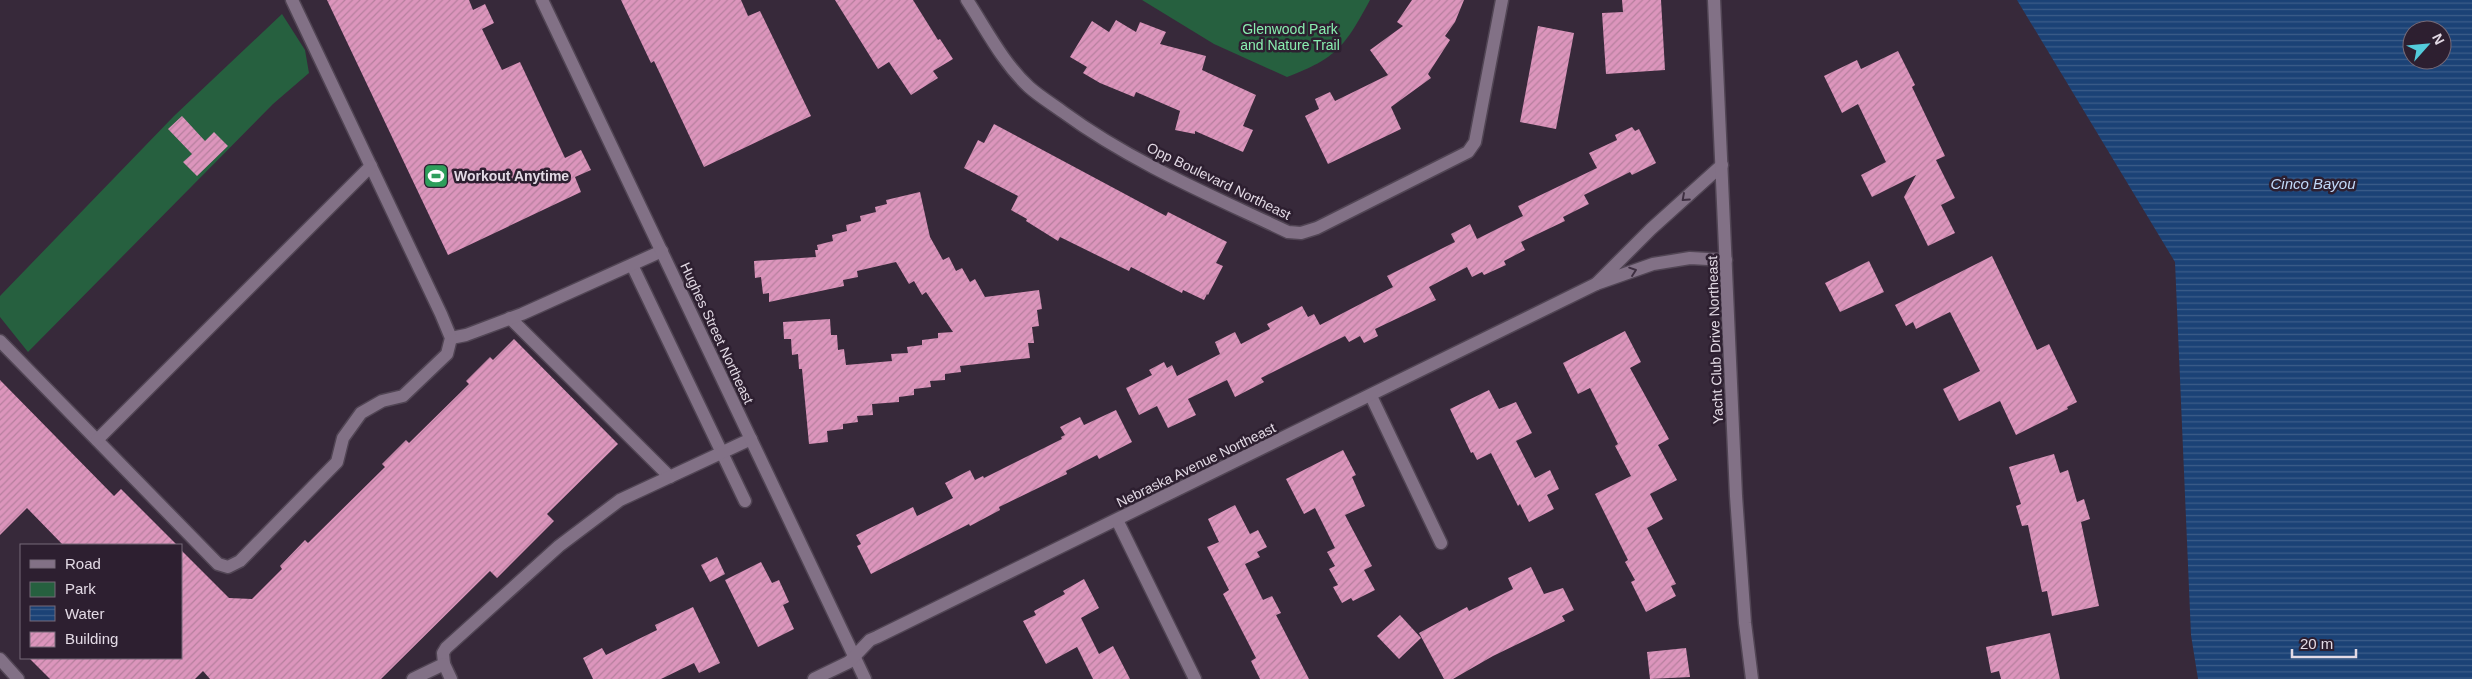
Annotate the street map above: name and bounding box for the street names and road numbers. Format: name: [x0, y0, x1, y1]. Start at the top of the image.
street label: Opp Boulevard Northeast: [1144, 139, 1294, 223]
street label: Yacht Club Drive Northeast: [1704, 255, 1726, 425]
street label: Hughes Street Northeast: [677, 260, 757, 406]
street label: Nebraska Avenue Northeast: [1114, 419, 1278, 511]

